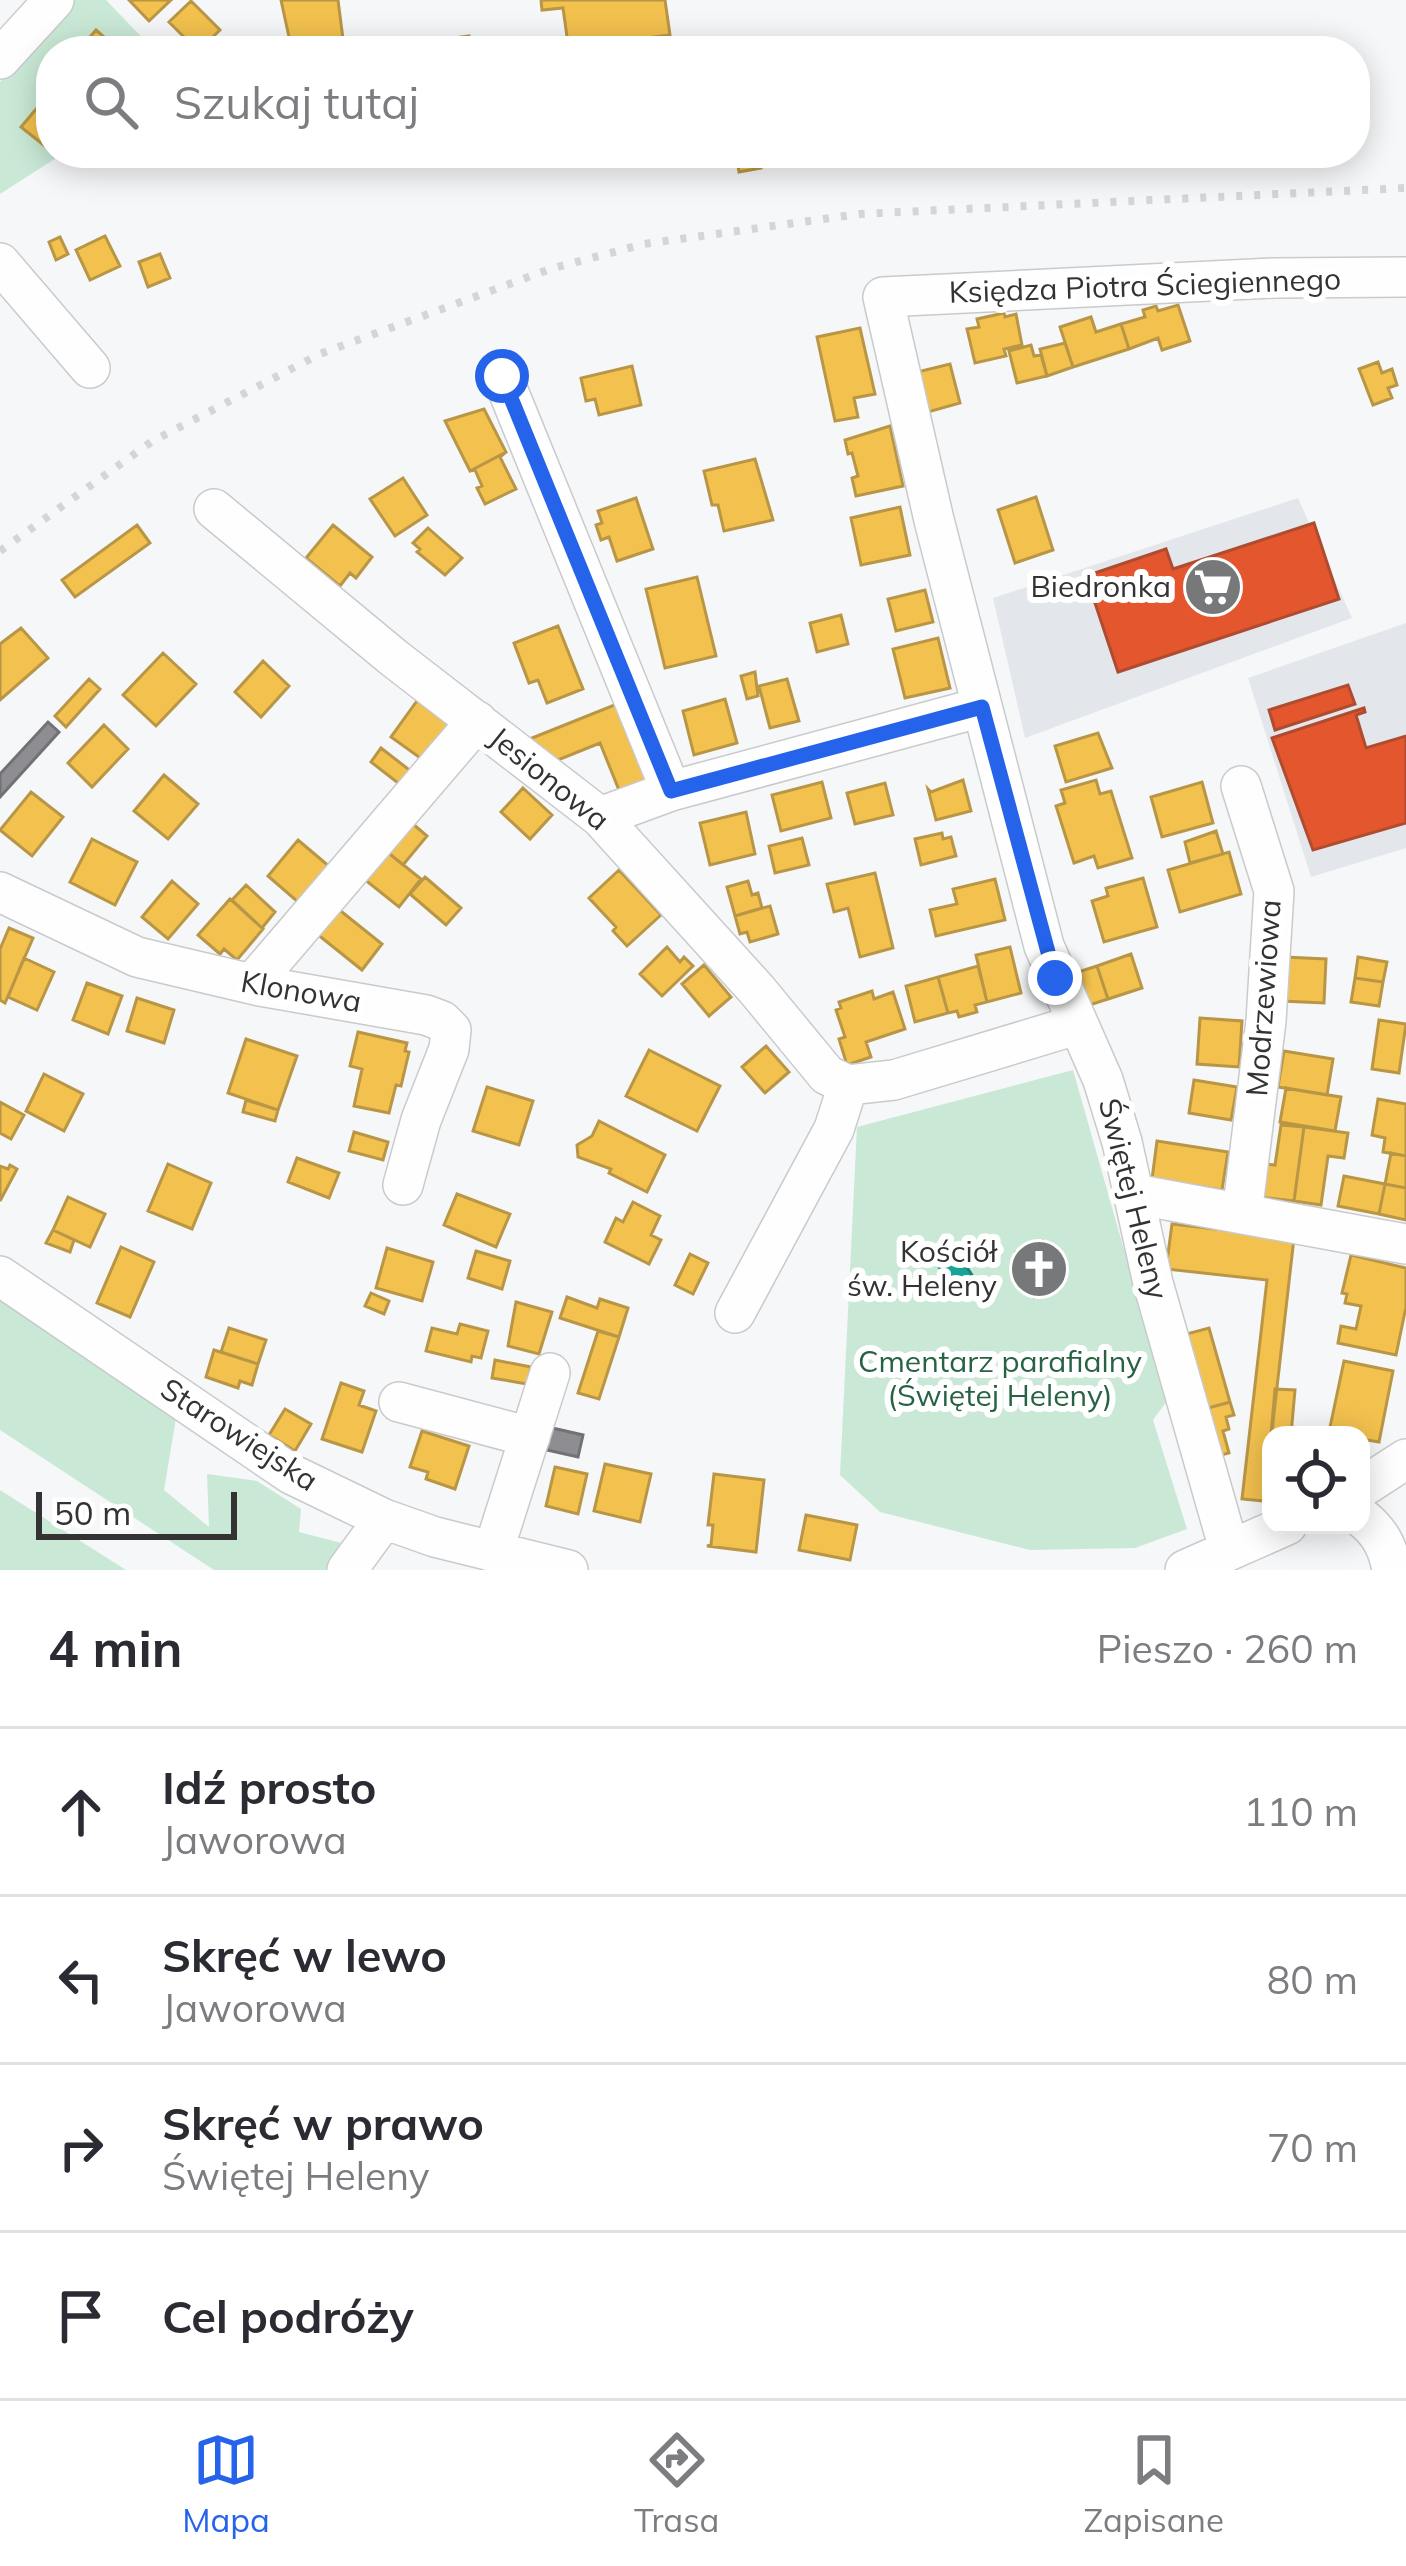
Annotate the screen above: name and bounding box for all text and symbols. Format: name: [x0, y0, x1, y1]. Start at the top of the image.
search box: [36, 36, 1370, 168]
icon: search: [78, 69, 144, 135]
text: Szukaj tutaj: [174, 74, 419, 130]
street label: Księdza Piotra Ściegiennego: [948, 259, 1342, 311]
route start: [475, 349, 529, 403]
supermarket icon: Biedronka: [1182, 556, 1244, 618]
place label: Biedronka: [1030, 567, 1171, 605]
street label: Jesionowa: [482, 718, 617, 838]
street label: Modrzewiowa: [1237, 898, 1289, 1098]
route end: [1028, 951, 1082, 1005]
street label: Klonowa: [238, 962, 364, 1020]
street label: Świętej Heleny: [1091, 1094, 1177, 1303]
place label: Kościół św. Heleny: [847, 1232, 999, 1304]
church icon: Kościół św. Heleny: [1008, 1238, 1070, 1300]
park label: Cmentarz parafialny (Świętej Heleny): [858, 1342, 1142, 1414]
street label: Starowiejska: [154, 1369, 325, 1499]
map controls: [1262, 1426, 1370, 1534]
button: locate: [1262, 1426, 1370, 1534]
scale bar: [36, 1486, 237, 1539]
text: 50 m: [54, 1492, 131, 1533]
text: 4 min: [48, 1616, 183, 1680]
text: Pieszo · 260 m: [1097, 1624, 1358, 1673]
text: Idź prosto: [162, 1759, 376, 1815]
icon: ahead: [48, 1779, 114, 1845]
text: 110 m: [1243, 1787, 1358, 1836]
text: Jaworowa: [162, 1815, 347, 1864]
text: Skręć w lewo: [162, 1927, 447, 1983]
icon: left: [48, 1947, 114, 2013]
text: 80 m: [1267, 1955, 1358, 2004]
text: Jaworowa: [162, 1983, 347, 2032]
text: Skręć w prawo: [162, 2095, 484, 2151]
icon: right: [48, 2115, 114, 2181]
text: 70 m: [1267, 2123, 1358, 2172]
text: Świętej Heleny: [162, 2151, 430, 2200]
icon: arrive: [48, 2283, 114, 2349]
text: Cel podróży: [162, 2288, 414, 2344]
tab: Mapa: [182, 2427, 270, 2540]
tab: Trasa: [634, 2427, 719, 2540]
tab: Zapisane: [1084, 2427, 1224, 2540]

